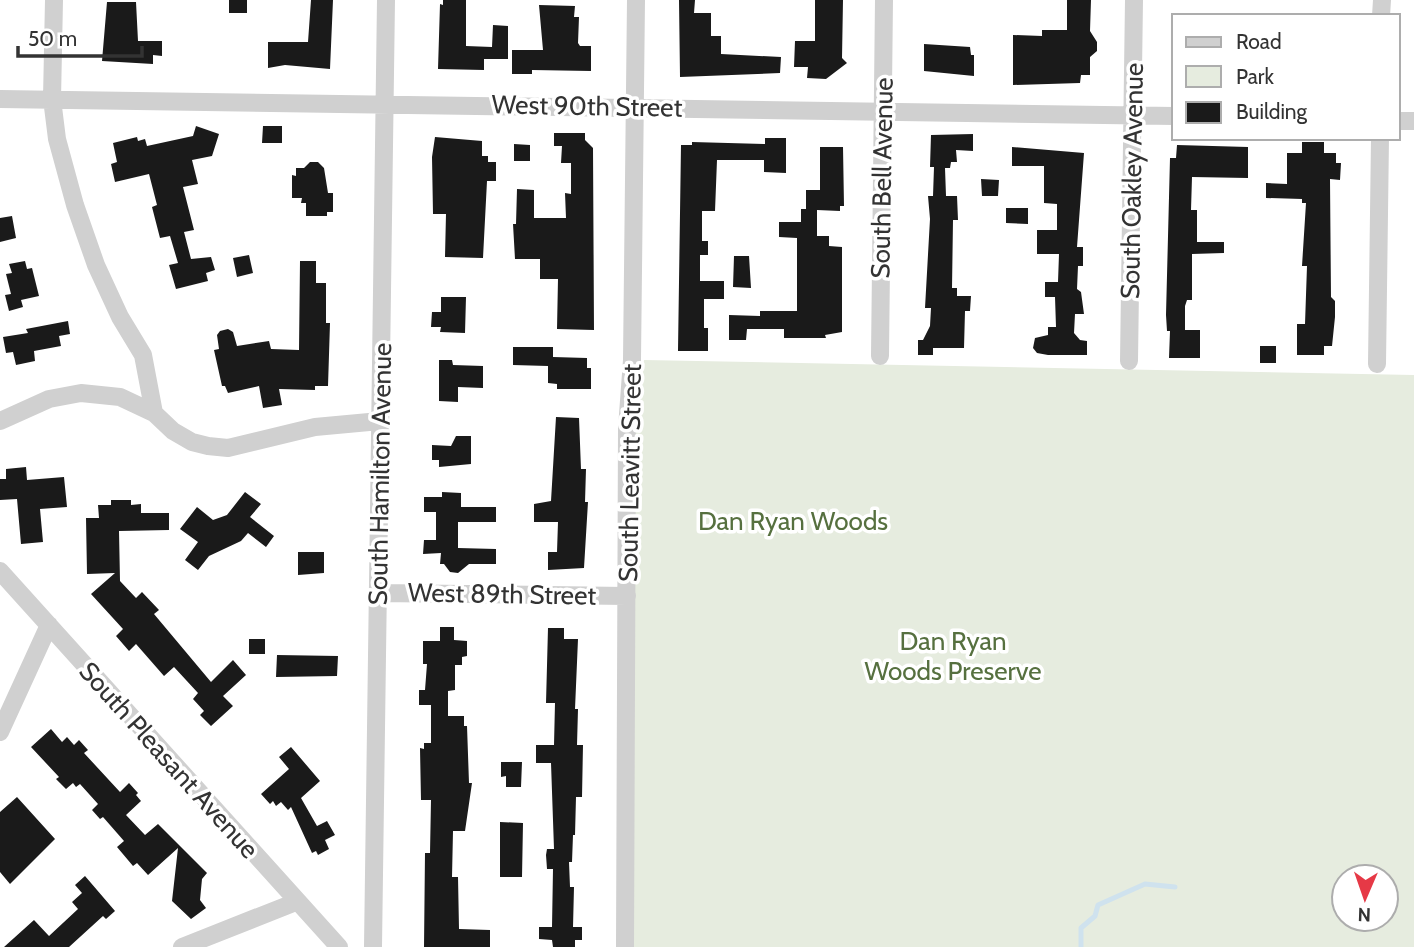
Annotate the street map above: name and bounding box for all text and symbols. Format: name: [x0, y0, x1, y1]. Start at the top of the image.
scale bar: [18, 14, 142, 58]
legend: [1172, 14, 1400, 140]
text: 50 m: [28, 26, 77, 51]
text: Road: [1236, 29, 1282, 54]
street label: South Oakley Avenue: [1114, 63, 1150, 299]
text: Park: [1236, 64, 1274, 89]
street label: South Bell Avenue: [864, 77, 900, 279]
street label: West 90th Street: [491, 88, 683, 124]
text: Building: [1236, 99, 1308, 124]
street label: South Hamilton Avenue: [362, 342, 398, 606]
street label: South Leavitt Street: [612, 363, 648, 582]
park label: Dan Ryan Woods: [698, 505, 888, 537]
street label: West 89th Street: [408, 576, 597, 612]
park label: Dan Ryan Woods Preserve: [864, 625, 1042, 687]
street label: South Pleasant Avenue: [72, 655, 266, 865]
north arrow: [1330, 863, 1400, 933]
text: N: [1357, 903, 1372, 926]

